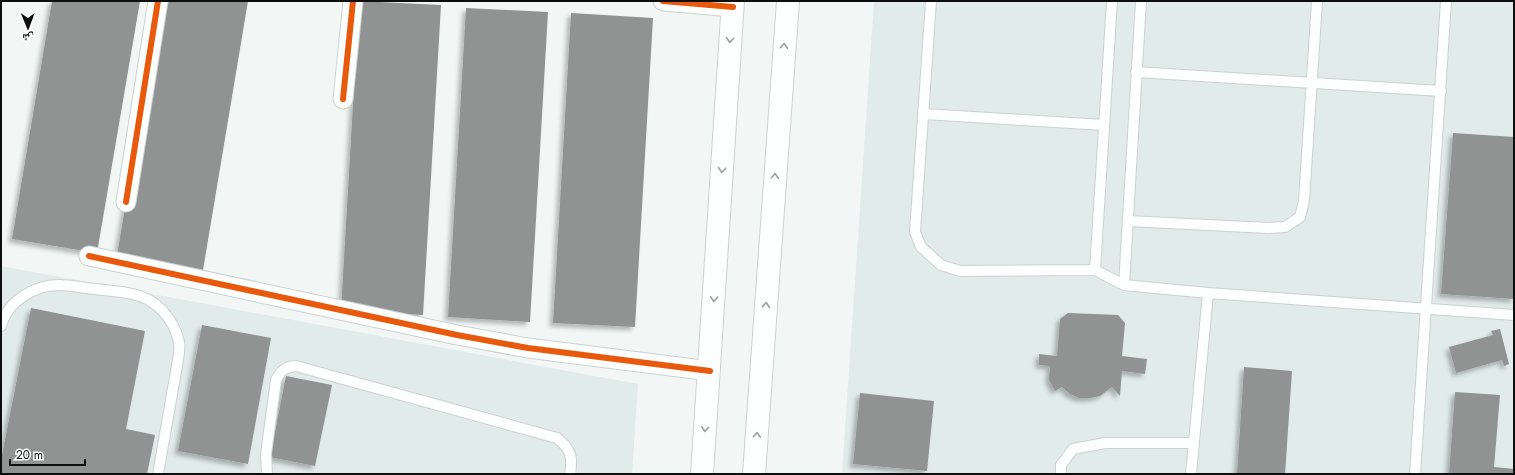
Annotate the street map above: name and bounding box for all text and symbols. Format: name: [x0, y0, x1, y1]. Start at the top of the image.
north arrow: [8, 8, 48, 48]
text: ش: [22, 30, 34, 46]
one-way arrow: [726, 37, 735, 43]
one-way arrow: [780, 43, 789, 49]
one-way arrow: [717, 167, 726, 173]
one-way arrow: [771, 173, 780, 179]
one-way arrow: [709, 296, 718, 302]
one-way arrow: [761, 302, 770, 308]
one-way arrow: [701, 426, 710, 432]
one-way arrow: [752, 432, 761, 438]
scale bar: [10, 441, 85, 467]
text: 20 m: [16, 446, 43, 464]

